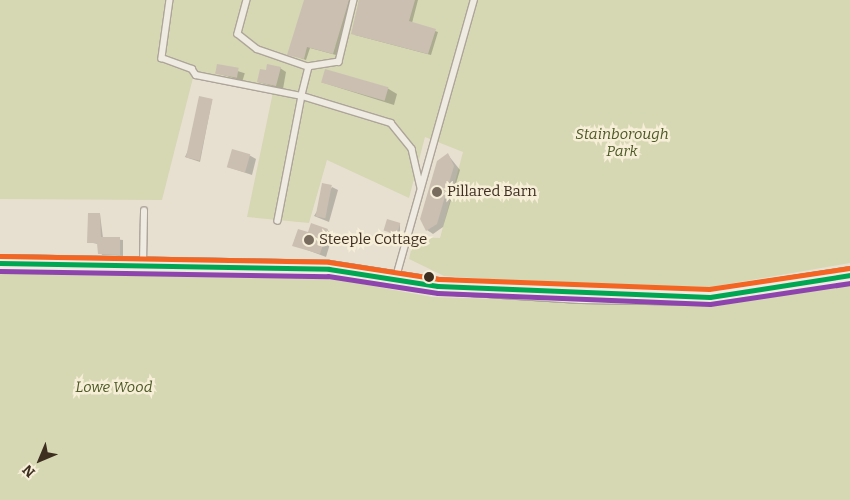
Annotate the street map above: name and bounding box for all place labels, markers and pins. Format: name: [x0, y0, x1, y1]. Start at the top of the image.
place label: Pillared Barn: [447, 183, 537, 201]
marker: Pillared Barn: [431, 186, 443, 198]
place label: Steeple Cottage: [319, 231, 427, 249]
marker: Steeple Cottage: [303, 234, 315, 246]
unlabelled marker: [424, 272, 434, 282]

